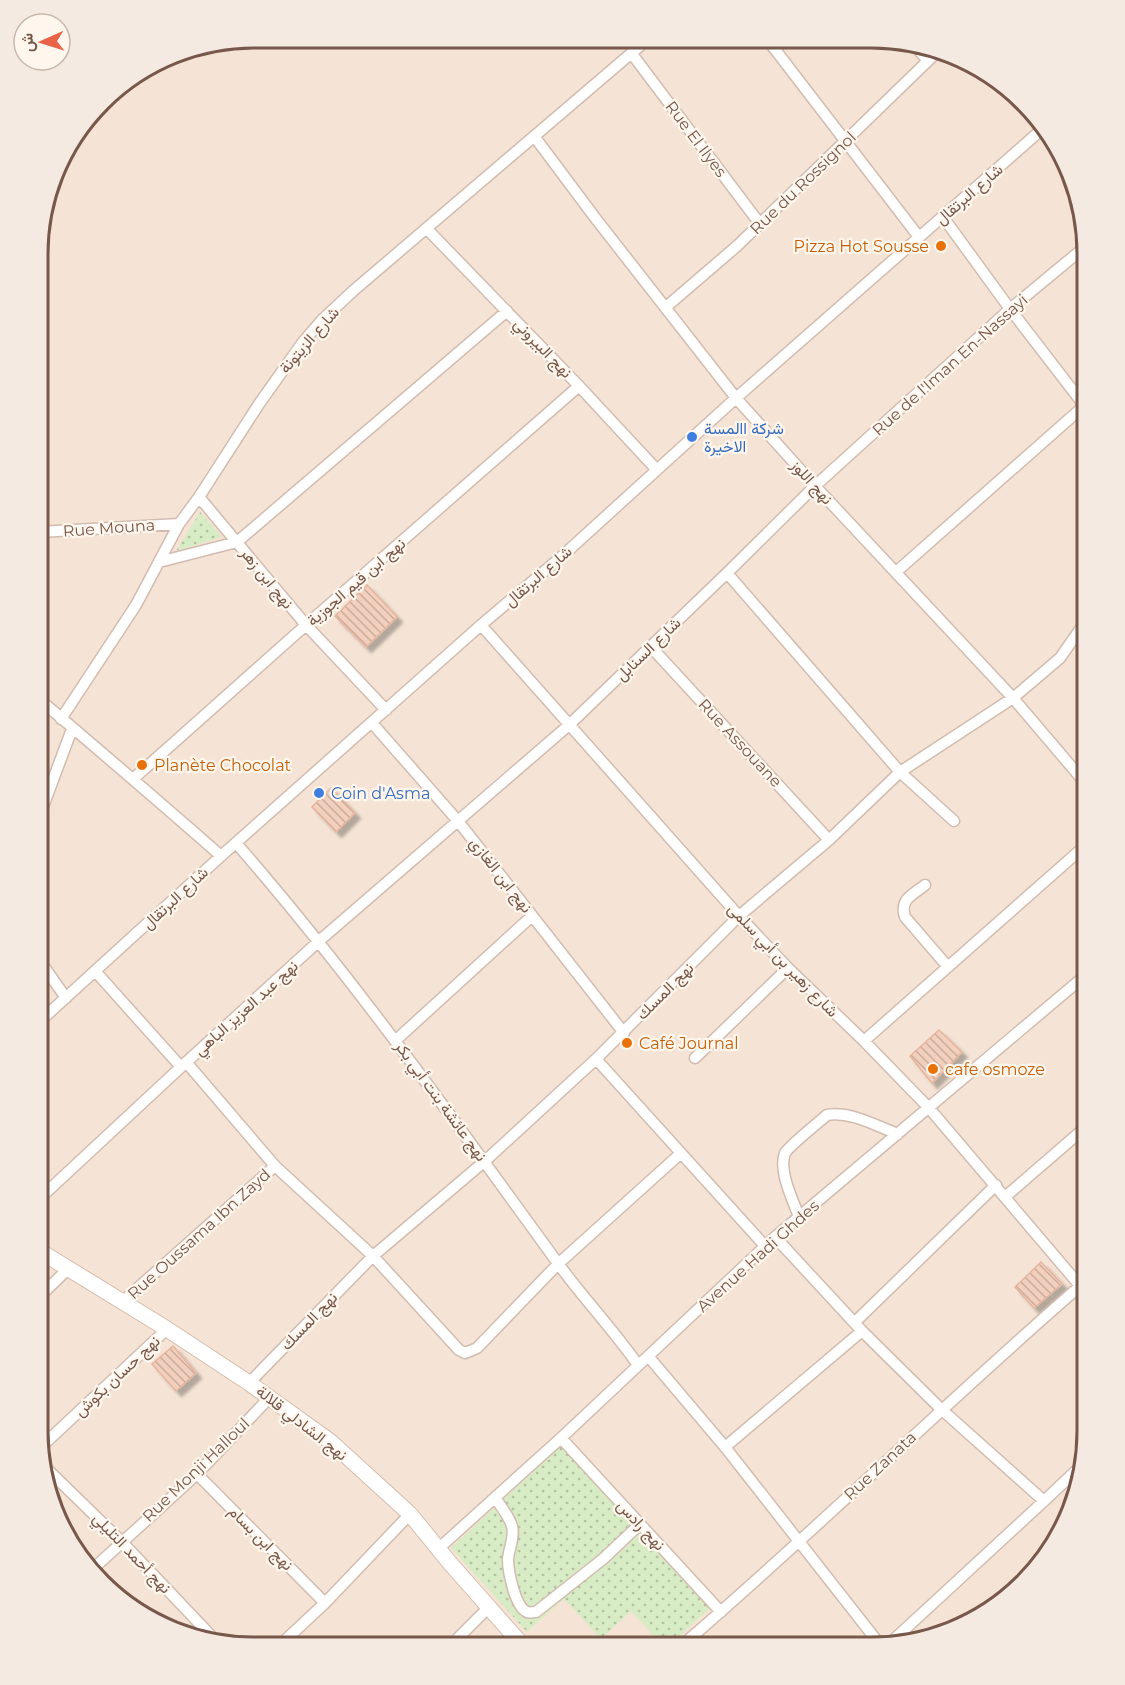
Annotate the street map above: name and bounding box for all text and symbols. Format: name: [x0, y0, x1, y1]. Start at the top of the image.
north arrow: [12, 12, 72, 72]
text: ش: [18, 33, 38, 53]
street label: Rue El Ilyes: [661, 97, 731, 181]
street label: Rue du Rossignol: [746, 128, 860, 238]
street label: شارع البرتقال: [931, 160, 1008, 230]
place label: Pizza Hot Sousse: [794, 237, 929, 256]
marker: Pizza Hot Sousse: [934, 239, 948, 253]
street label: Rue de l'Iman En-Nassayi: [868, 290, 1032, 440]
street label: شارع الزيتونة: [275, 303, 344, 378]
street label: نهج البيروني: [507, 314, 576, 385]
place label: شركة االمسة الاخيرة: [704, 419, 784, 457]
marker: شركة االمسة الاخيرة: [685, 430, 699, 444]
street label: نهج اللوز: [785, 455, 837, 510]
street label: Rue Mouna: [62, 515, 156, 541]
street label: نهج ابن قيم الجوزية: [303, 534, 411, 632]
street label: شارع البرتقال: [500, 542, 577, 612]
street label: نهج ابن زهر: [234, 543, 297, 614]
street label: شارع السنابل: [611, 613, 686, 686]
street label: Rue Assouane: [694, 695, 786, 791]
place label: Planète Chocolat: [154, 756, 292, 775]
marker: Planète Chocolat: [135, 758, 149, 772]
place label: Coin d'Asma: [331, 784, 430, 803]
marker: Coin d'Asma: [312, 786, 326, 800]
street label: نهج ابن الغازي: [463, 834, 536, 919]
street label: شارع البرتقال: [138, 863, 213, 935]
street label: شارع زهير بن أبي سلمى: [721, 899, 842, 1024]
street label: نهج عبد العزيز الباهي: [190, 956, 305, 1063]
street label: نهج المسك: [632, 958, 699, 1025]
place label: Café Journal: [639, 1034, 738, 1053]
street label: نهج عائشة بنت أبي بكر: [387, 1036, 491, 1167]
marker: Café Journal: [620, 1036, 634, 1050]
place label: cafe osmoze: [945, 1060, 1045, 1079]
marker: cafe osmoze: [926, 1062, 940, 1076]
street label: Rue Oussama Ibn Zayd: [124, 1165, 274, 1303]
street label: Avenue Hadi Ghdes: [693, 1196, 823, 1316]
street label: نهج المسك: [277, 1288, 343, 1355]
street label: نهج حسان بكوش: [70, 1332, 165, 1422]
street label: نهج الشادلي قلالة: [250, 1382, 351, 1468]
street label: Rue Monji Halloul: [139, 1414, 253, 1526]
street label: Rue Zanata: [840, 1428, 920, 1504]
street label: نهج رادس: [611, 1496, 669, 1556]
street label: نهج ابن بسام: [223, 1502, 297, 1576]
street label: نهج أحمد التليلي: [86, 1509, 175, 1600]

